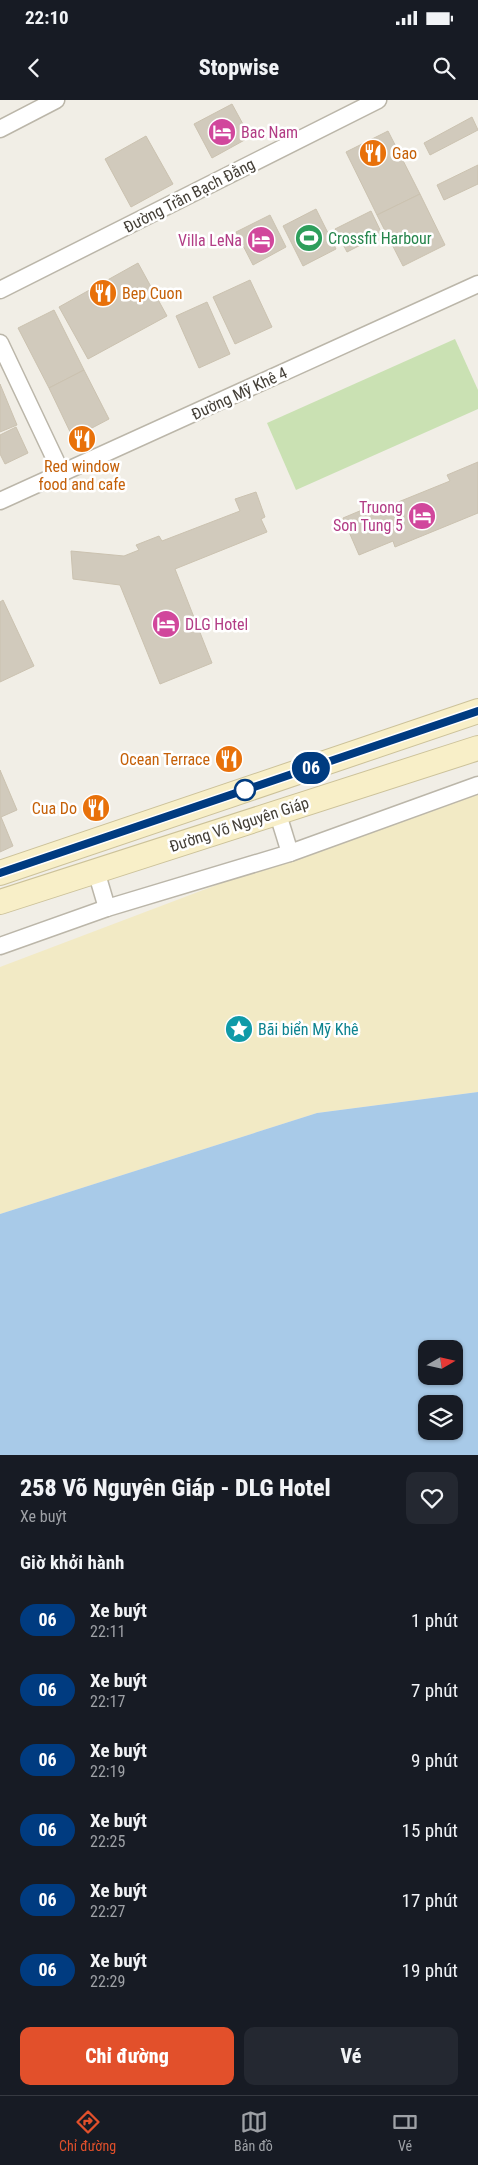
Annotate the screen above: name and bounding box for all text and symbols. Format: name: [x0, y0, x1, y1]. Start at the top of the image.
text: 22:10: [25, 6, 69, 29]
icon: back: [20, 54, 48, 82]
icon: search: [430, 54, 458, 82]
text: Stopwise: [199, 55, 279, 80]
hotel icon: Bac Nam: [207, 117, 237, 147]
place label: Bac Nam: [241, 123, 298, 142]
restaurant icon: Gao: [358, 138, 388, 168]
place label: Gao: [392, 144, 417, 163]
street label: Đường Trần Bạch Đằng: [121, 154, 258, 237]
sports icon: Crossfit Harbour: [294, 223, 324, 253]
hotel icon: Villa LeNa: [246, 225, 276, 255]
place label: Crossfit Harbour: [328, 229, 432, 248]
place label: Villa LeNa: [178, 231, 242, 250]
restaurant icon: Bep Cuon: [88, 278, 118, 308]
place label: Bep Cuon: [122, 284, 182, 303]
street label: Đường Mỹ Khê 4: [188, 363, 290, 424]
restaurant icon: Red window food and cafe: [67, 424, 97, 454]
place label: Red window food and cafe: [38, 457, 126, 494]
place label: Truong Son Tung 5: [333, 498, 403, 535]
hotel icon: Truong Son Tung 5: [407, 501, 437, 531]
hotel icon: DLG Hotel: [151, 609, 181, 639]
place label: DLG Hotel: [185, 615, 248, 634]
restaurant icon: Ocean Terrace: [214, 744, 244, 774]
place label: Ocean Terrace: [120, 750, 210, 769]
line badge: 06: [288, 752, 334, 784]
text: 06: [302, 757, 320, 778]
unlabelled marker: [234, 779, 256, 801]
restaurant icon: Cua Do: [81, 793, 111, 823]
street label: Đường Võ Nguyên Giáp: [167, 793, 311, 856]
place label: Cua Do: [32, 799, 77, 818]
place icon: Bãi biển Mỹ Khê: [224, 1014, 254, 1044]
place label: Bãi biển Mỹ Khê: [258, 1020, 359, 1039]
north arrow: [418, 1340, 462, 1385]
map controls: [418, 1340, 463, 1440]
button: layers: [418, 1395, 463, 1440]
button: heart: [406, 1472, 458, 1524]
text: 258 Võ Nguyên Giáp - DLG Hotel: [20, 1474, 331, 1502]
text: Xe buýt: [20, 1507, 67, 1526]
text: Giờ khởi hành: [20, 1551, 124, 1574]
text: Xe buýt: [90, 1599, 147, 1622]
text: 06: [38, 1609, 57, 1630]
text: 1 phút: [411, 1609, 458, 1632]
text: 22:11: [90, 1622, 125, 1641]
text: Xe buýt: [90, 1669, 147, 1692]
text: 06: [38, 1679, 57, 1700]
text: 7 phút: [411, 1679, 458, 1702]
text: 22:17: [90, 1692, 125, 1711]
text: Xe buýt: [90, 1739, 147, 1762]
text: 06: [38, 1749, 57, 1770]
text: 9 phút: [411, 1749, 458, 1772]
text: 22:19: [90, 1762, 125, 1781]
text: Xe buýt: [90, 1809, 147, 1832]
text: 06: [38, 1819, 57, 1840]
text: 15 phút: [402, 1819, 458, 1842]
text: 22:25: [90, 1832, 125, 1851]
text: Xe buýt: [90, 1879, 147, 1902]
text: 06: [38, 1889, 57, 1910]
text: 17 phút: [402, 1889, 458, 1912]
text: 22:27: [90, 1902, 125, 1921]
text: Xe buýt: [90, 1949, 147, 1972]
text: 06: [38, 1959, 57, 1980]
text: 19 phút: [402, 1959, 458, 1982]
text: 22:29: [90, 1972, 125, 1991]
button: Chỉ đường: [20, 2027, 234, 2085]
button: Vé: [244, 2027, 458, 2085]
tab: Chỉ đường: [59, 2108, 116, 2154]
tab: Bản đồ: [234, 2108, 273, 2154]
tab: Vé: [391, 2108, 419, 2154]

